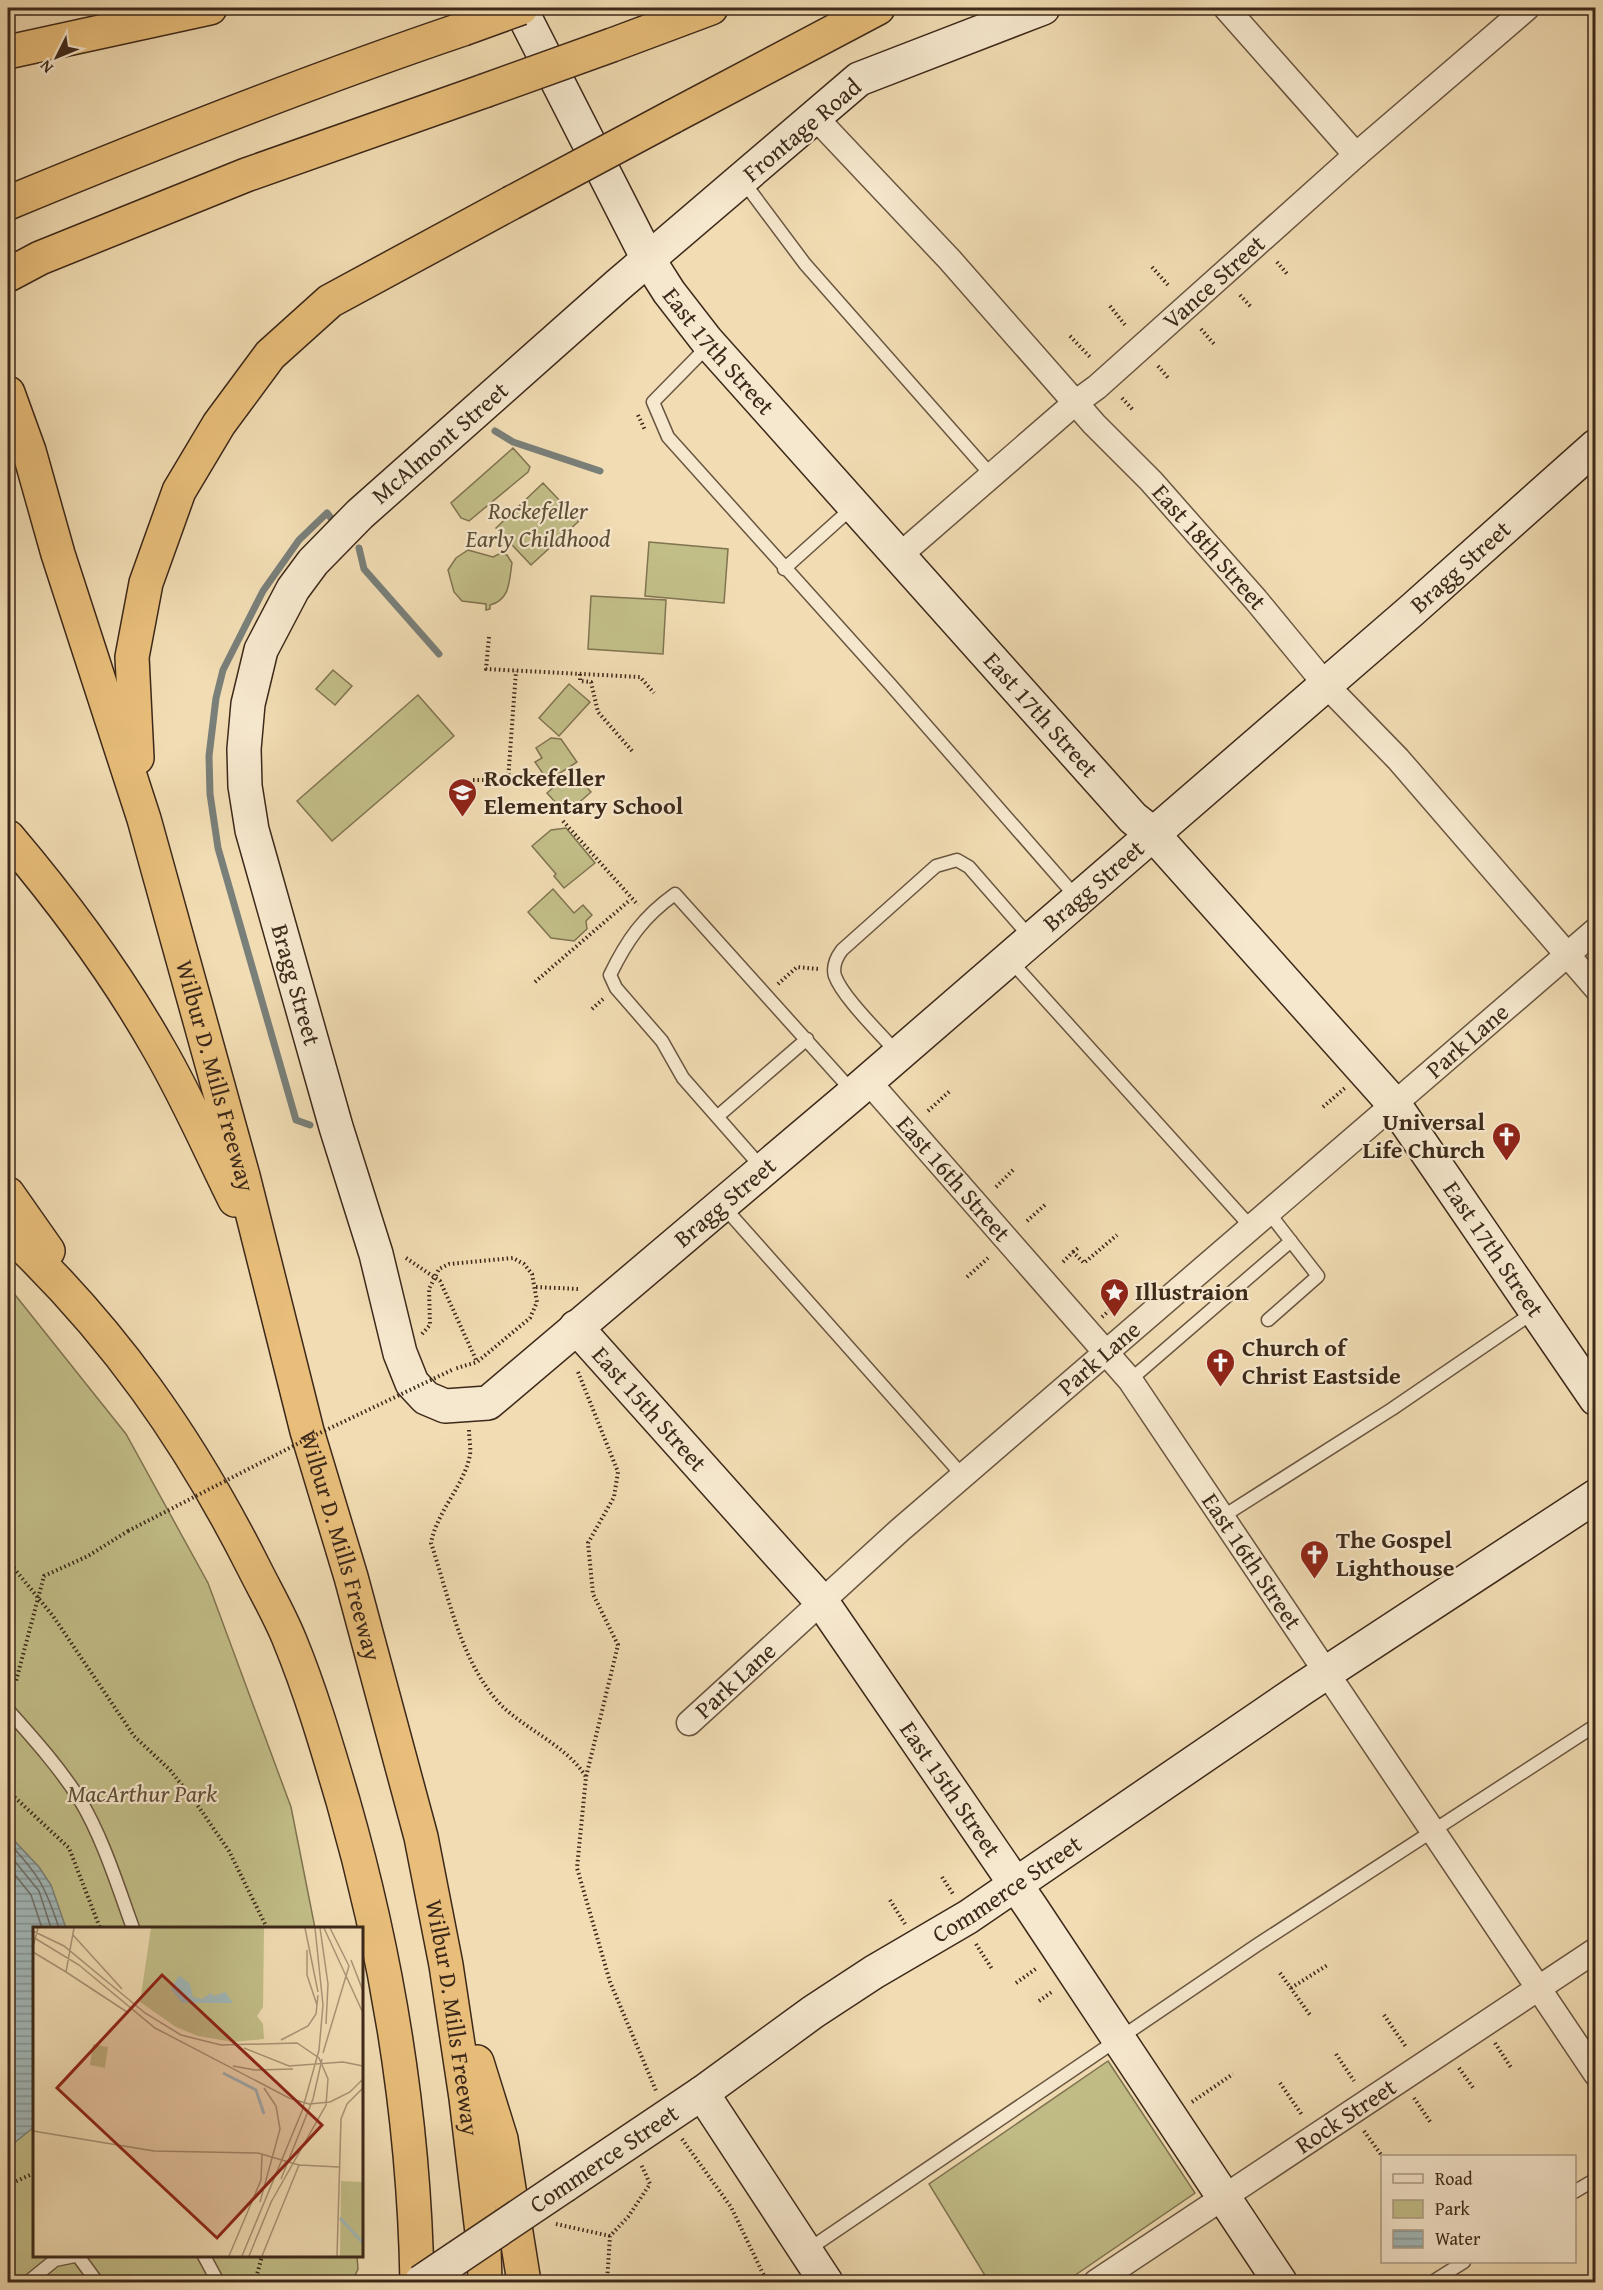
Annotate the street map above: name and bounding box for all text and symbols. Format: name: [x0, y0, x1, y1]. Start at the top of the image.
north arrow: [27, 27, 87, 87]
text: N: [33, 55, 58, 79]
street label: Frontage Road: [735, 69, 869, 190]
street label: Vance Street: [1155, 226, 1273, 337]
street label: East 17th Street: [654, 280, 783, 423]
street label: McAlmont Street: [364, 373, 516, 512]
street label: East 18th Street: [1144, 476, 1276, 618]
park label: Rockefeller Early Childhood: [465, 493, 611, 556]
street label: Bragg Street: [1402, 512, 1519, 621]
street label: East 17th Street: [976, 644, 1107, 785]
place label: Rockefeller Elementary School: [484, 760, 684, 823]
school or university icon: Rockefeller Elementary School: [447, 776, 479, 818]
street label: Bragg Street: [1035, 831, 1152, 939]
street label: Bragg Street: [262, 920, 330, 1050]
street label: Wilbur D. Mills Freeway: [167, 956, 264, 1195]
street label: Park Lane: [1418, 995, 1516, 1086]
place label: Universal Life Church: [1363, 1104, 1486, 1167]
street label: East 16th Street: [889, 1108, 1020, 1250]
church icon: Universal Life Church: [1490, 1120, 1522, 1162]
street label: Bragg Street: [666, 1148, 784, 1255]
street label: East 17th Street: [1435, 1174, 1553, 1324]
place label: Illustraion: [1135, 1274, 1249, 1309]
place icon: Illustraion: [1098, 1276, 1130, 1318]
street label: Park Lane: [1050, 1312, 1148, 1404]
place label: Church of Christ Eastside: [1242, 1330, 1401, 1393]
street label: East 15th Street: [584, 1338, 716, 1480]
church icon: Church of Christ Eastside: [1205, 1346, 1237, 1388]
street label: Wilbur D. Mills Freeway: [291, 1426, 391, 1665]
street label: East 16th Street: [1194, 1486, 1311, 1637]
place label: The Gospel Lighthouse: [1336, 1522, 1455, 1585]
church icon: The Gospel Lighthouse: [1299, 1538, 1331, 1580]
street label: Park Lane: [687, 1634, 784, 1727]
street label: East 15th Street: [892, 1714, 1010, 1864]
park label: MacArthur Park: [67, 1776, 217, 1811]
street label: Commerce Street: [925, 1826, 1089, 1951]
street label: Wilbur D. Mills Freeway: [417, 1897, 488, 2138]
inset map: [33, 1927, 363, 2257]
street label: Rock Street: [1288, 2069, 1403, 2162]
street label: Commerce Street: [522, 2095, 686, 2222]
legend: [1381, 2155, 1576, 2263]
text: Road: [1435, 2165, 1473, 2192]
text: Park: [1435, 2195, 1471, 2222]
text: Water: [1435, 2225, 1481, 2252]

